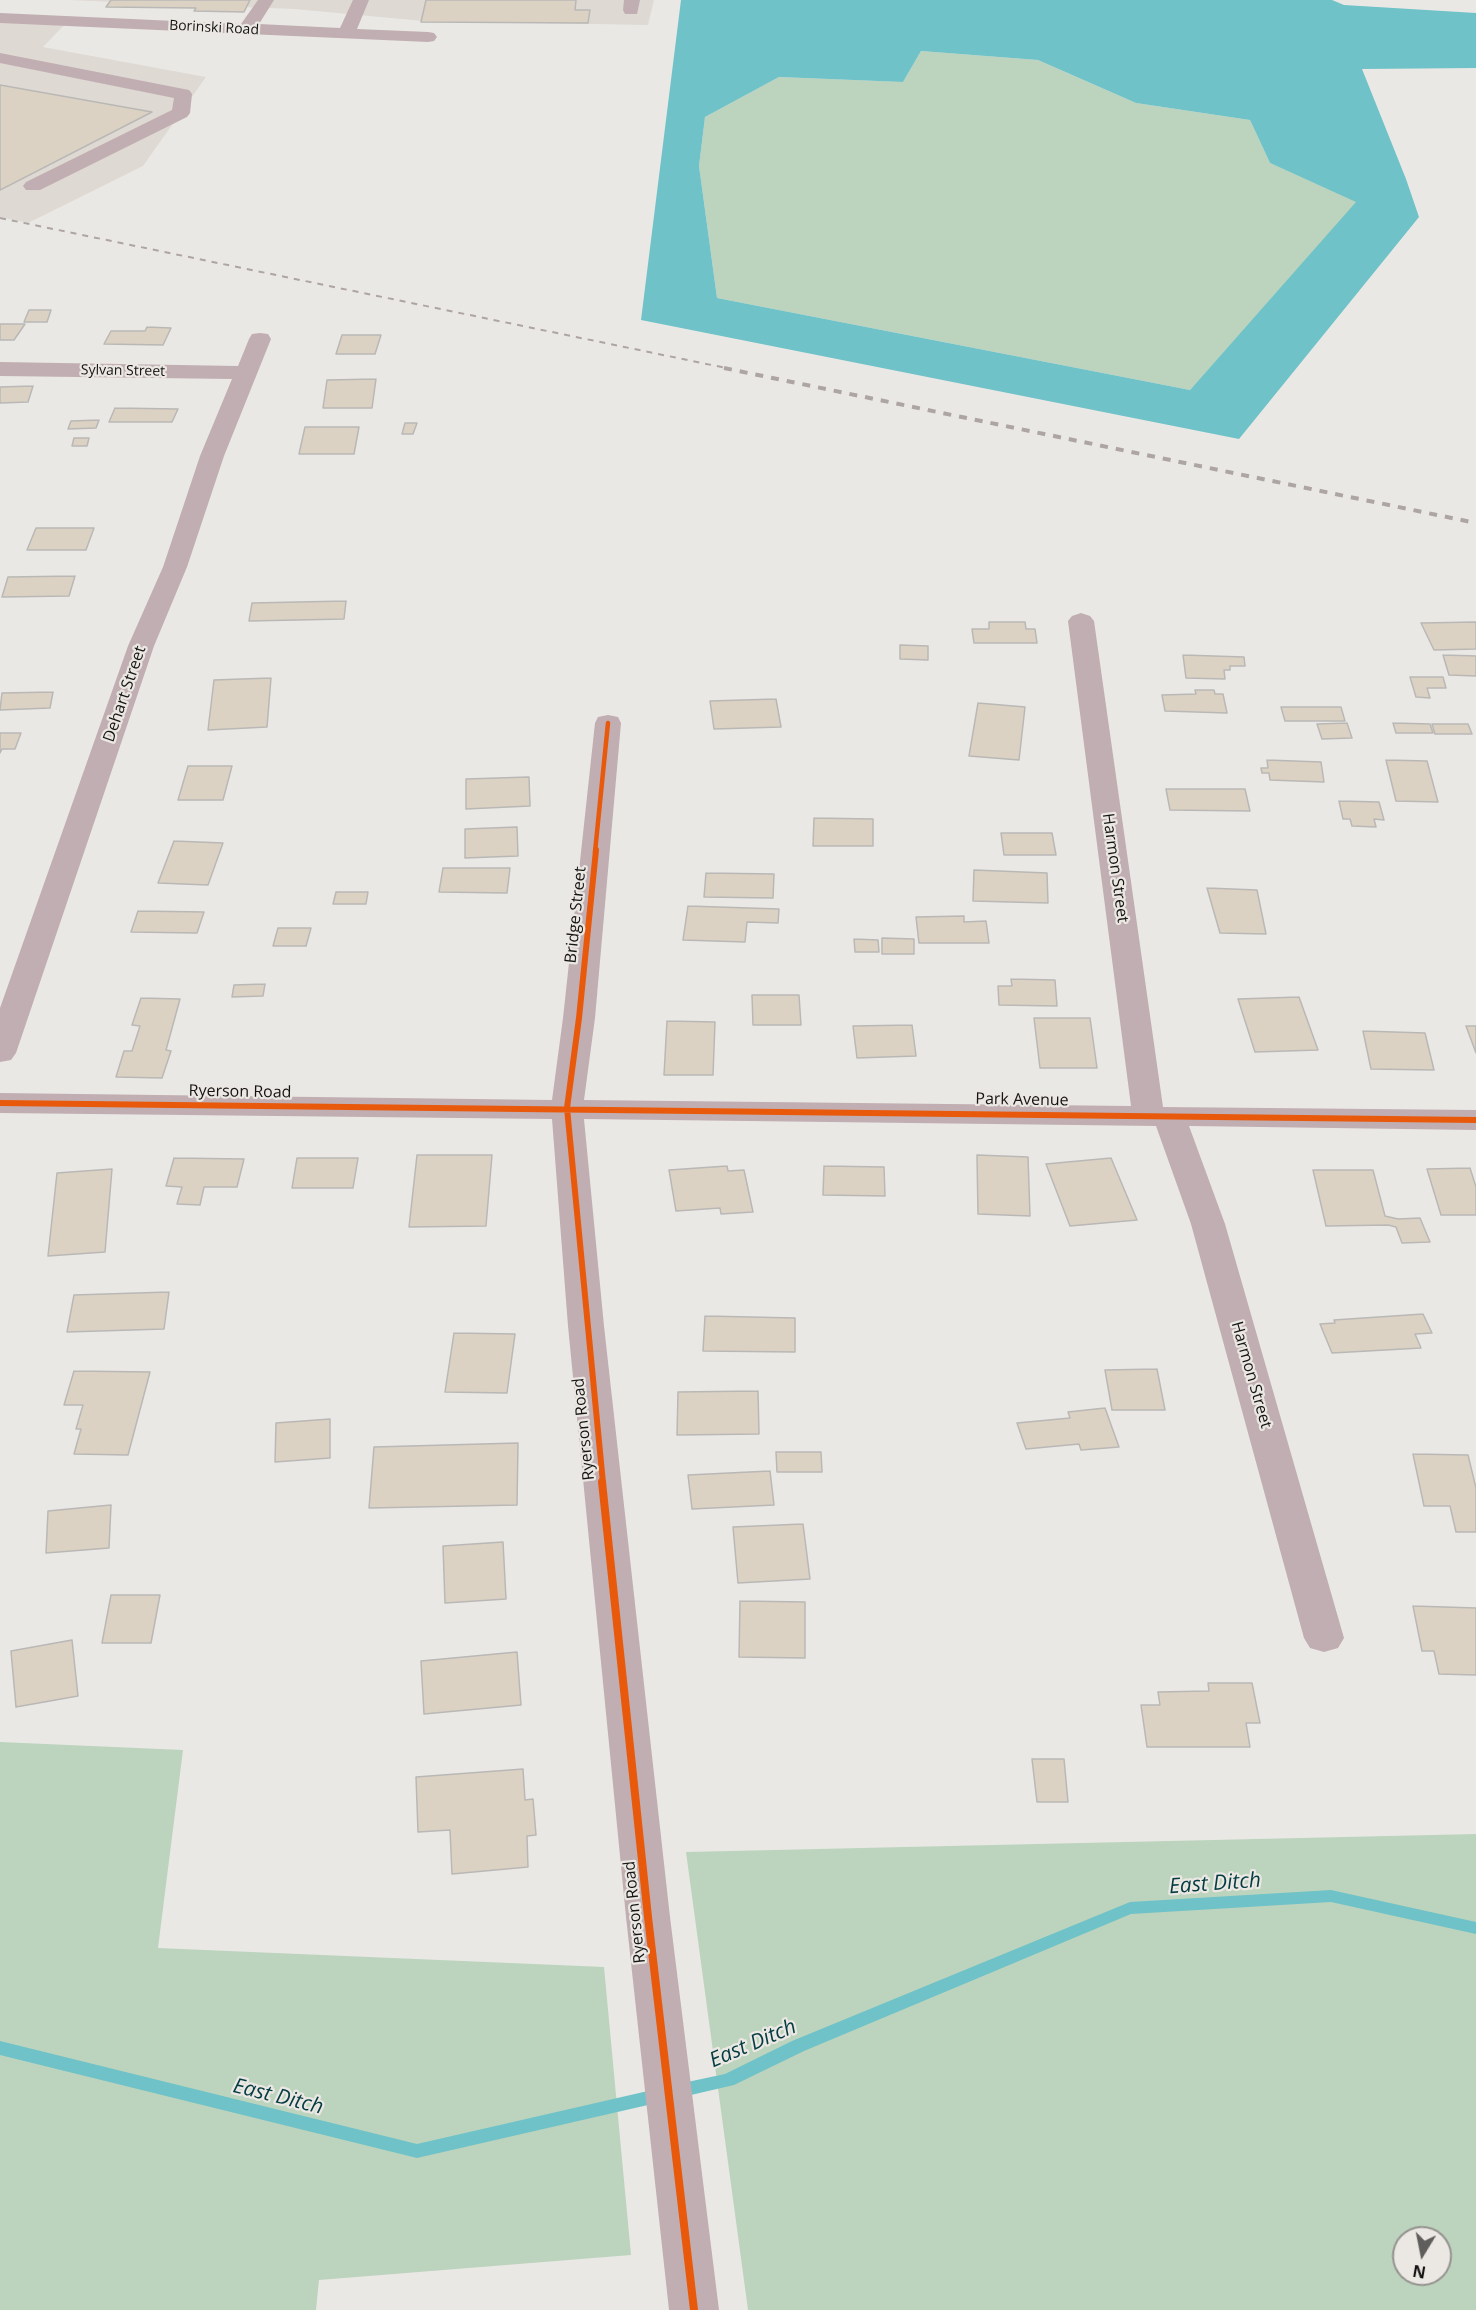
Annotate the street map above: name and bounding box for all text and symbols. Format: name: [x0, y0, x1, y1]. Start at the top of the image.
street label: Borinski Road: [169, 17, 259, 39]
street label: Sylvan Street: [81, 362, 165, 380]
street label: Dehart Street: [100, 643, 150, 745]
street label: Harmon Street: [1098, 812, 1132, 924]
street label: Bridge Street: [561, 866, 591, 964]
street label: Ryerson Road: [188, 1082, 292, 1102]
street label: Park Avenue: [975, 1090, 1069, 1110]
street label: Harmon Street: [1227, 1319, 1275, 1431]
street label: Ryerson Road: [569, 1377, 599, 1481]
street label: Ryerson Road: [620, 1860, 650, 1964]
water label: East Ditch: [1168, 1868, 1262, 1900]
water label: East Ditch: [706, 2014, 800, 2074]
water label: East Ditch: [230, 2074, 326, 2120]
north arrow: [1392, 2226, 1452, 2286]
text: N: [1411, 2260, 1428, 2284]

